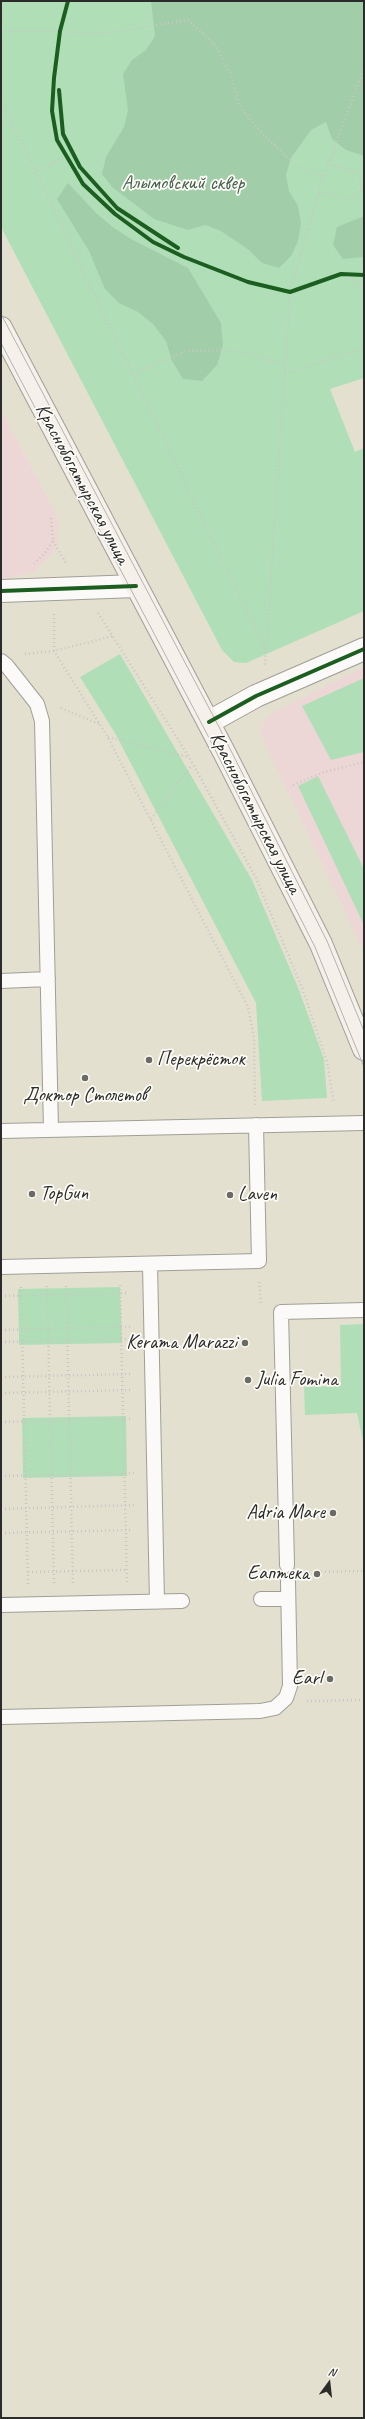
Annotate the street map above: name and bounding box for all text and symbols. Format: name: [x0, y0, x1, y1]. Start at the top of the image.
park label: Алымовский сквер: [122, 172, 244, 196]
street label: Краснобогатырская улица: [30, 400, 134, 568]
street label: Краснобогатырская улица: [204, 728, 306, 898]
place label: Перекрёсток: [157, 1048, 245, 1072]
marker: Перекрёсток: [144, 1055, 154, 1065]
marker: Доктор Столетов: [80, 1073, 90, 1083]
place label: Доктор Столетов: [23, 1084, 147, 1108]
place label: TopGun: [40, 1182, 88, 1206]
place label: Laven: [238, 1183, 277, 1207]
marker: TopGun: [27, 1189, 37, 1199]
marker: Laven: [225, 1190, 235, 1200]
place label: Kerama Marazzi: [126, 1331, 237, 1355]
marker: Kerama Marazzi: [240, 1338, 250, 1348]
place label: Julia Fomina: [256, 1368, 337, 1392]
marker: Julia Fomina: [243, 1375, 253, 1385]
place label: Adria Mare: [246, 1501, 325, 1525]
marker: Adria Mare: [328, 1508, 338, 1518]
place label: Еаптека: [247, 1562, 309, 1586]
marker: Еаптека: [312, 1569, 322, 1579]
place label: Earl: [292, 1667, 322, 1691]
marker: Earl: [325, 1674, 335, 1684]
north arrow: [309, 2363, 349, 2403]
text: N: [327, 2364, 337, 2379]

